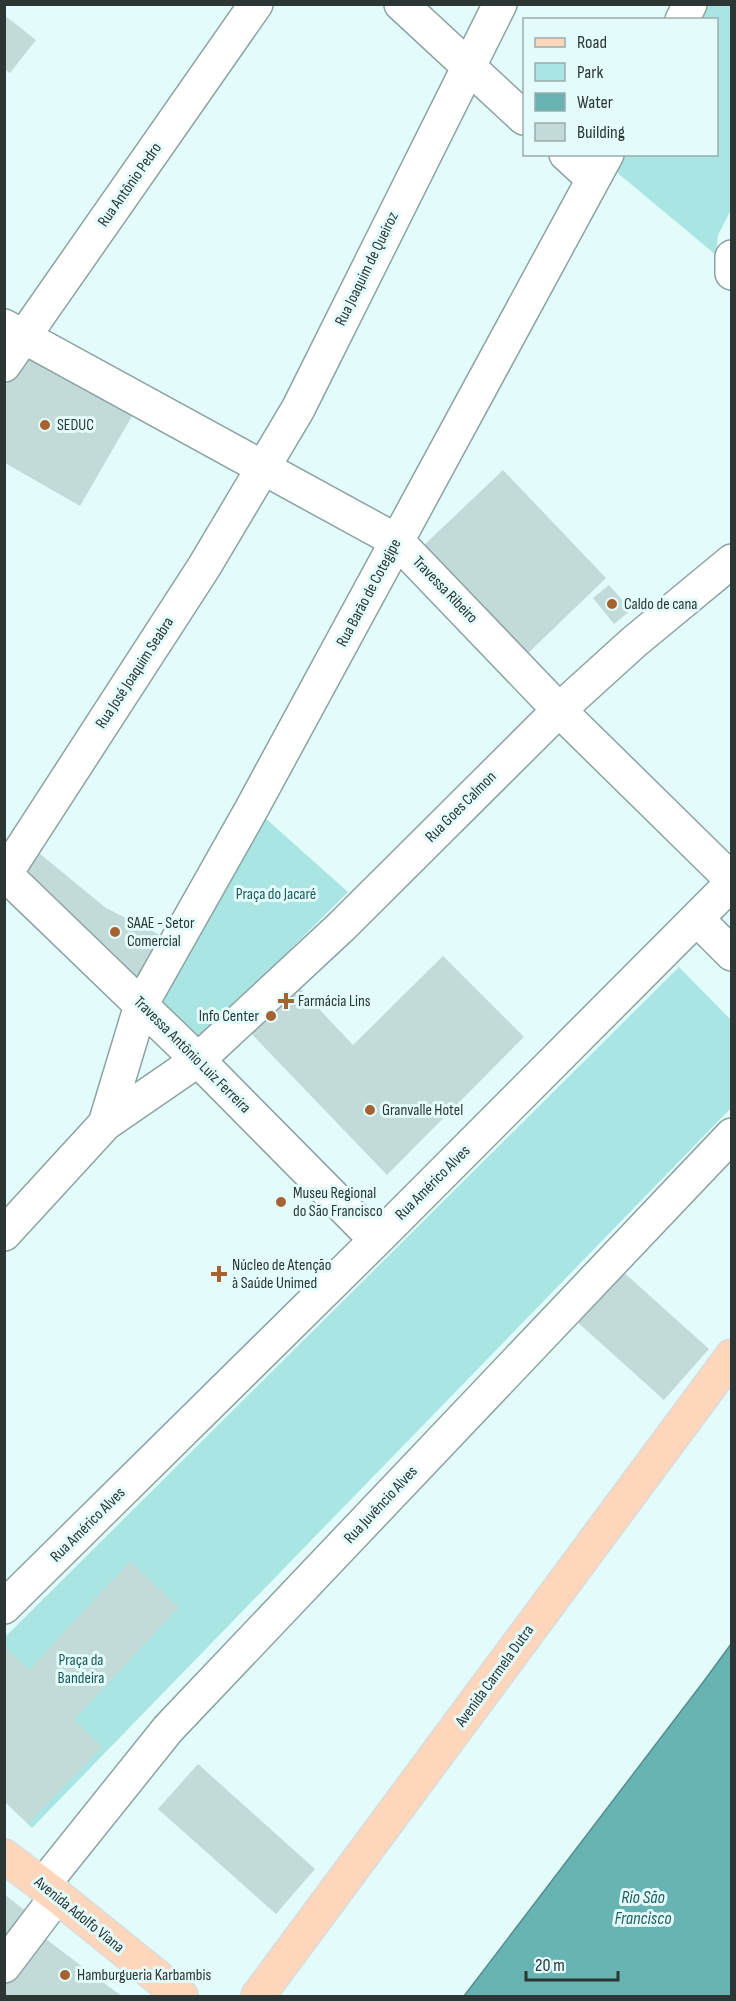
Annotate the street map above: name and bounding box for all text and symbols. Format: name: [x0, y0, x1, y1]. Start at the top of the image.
legend: [523, 18, 718, 156]
text: Road: [577, 32, 607, 53]
text: Park: [577, 62, 603, 83]
text: Water: [577, 92, 613, 113]
text: Building: [577, 122, 625, 143]
street label: Rua Antônio Pedro: [94, 139, 166, 231]
street label: Rua Joaquim de Queiroz: [331, 209, 403, 329]
place label: SEDUC: [57, 416, 94, 435]
marker: SEDUC: [38, 418, 52, 432]
street label: Rua Barão de Cotegipe: [333, 536, 405, 650]
street label: Travessa Ribeiro: [408, 553, 482, 627]
place label: Caldo de cana: [624, 595, 698, 614]
marker: Caldo de cana: [605, 597, 619, 611]
street label: Rua José Joaquim Seabra: [92, 614, 178, 732]
street label: Rua Goes Calmon: [422, 768, 500, 846]
park label: Praça do Jacaré: [236, 885, 316, 904]
place label: SAAE - Setor Comercial: [127, 914, 195, 951]
marker: SAAE - Setor Comercial: [108, 925, 122, 939]
place label: Farmácia Lins: [298, 992, 371, 1011]
street label: Travessa Antônio Luiz Ferreira: [130, 993, 254, 1117]
marker: Farmácia Lins: [279, 994, 293, 1008]
place label: Info Center: [199, 1007, 259, 1026]
marker: Info Center: [264, 1009, 278, 1023]
place label: Granvalle Hotel: [382, 1101, 463, 1120]
marker: Granvalle Hotel: [363, 1103, 377, 1117]
street label: Rua Américo Alves: [392, 1141, 475, 1224]
place label: Museu Regional do São Francisco: [293, 1184, 383, 1221]
marker: Museu Regional do São Francisco: [274, 1195, 288, 1209]
place label: Núcleo de Atenção à Saúde Unimed: [232, 1256, 331, 1293]
marker: Núcleo de Atenção à Saúde Unimed: [210, 1265, 228, 1283]
street label: Rua Juvêncio Alves: [340, 1462, 422, 1548]
street label: Rua Américo Alves: [47, 1483, 130, 1566]
street label: Avenida Carmela Dutra: [451, 1622, 538, 1731]
park label: Praça da Bandeira: [58, 1651, 104, 1688]
street label: Avenida Adolfo Viana: [29, 1872, 128, 1957]
water label: Rio São Francisco: [614, 1887, 672, 1929]
scale bar: [526, 1944, 618, 1982]
text: 20 m: [535, 1955, 565, 1976]
place label: Hamburgueria Karbambis: [77, 1966, 211, 1985]
marker: Hamburgueria Karbambis: [58, 1968, 72, 1982]

